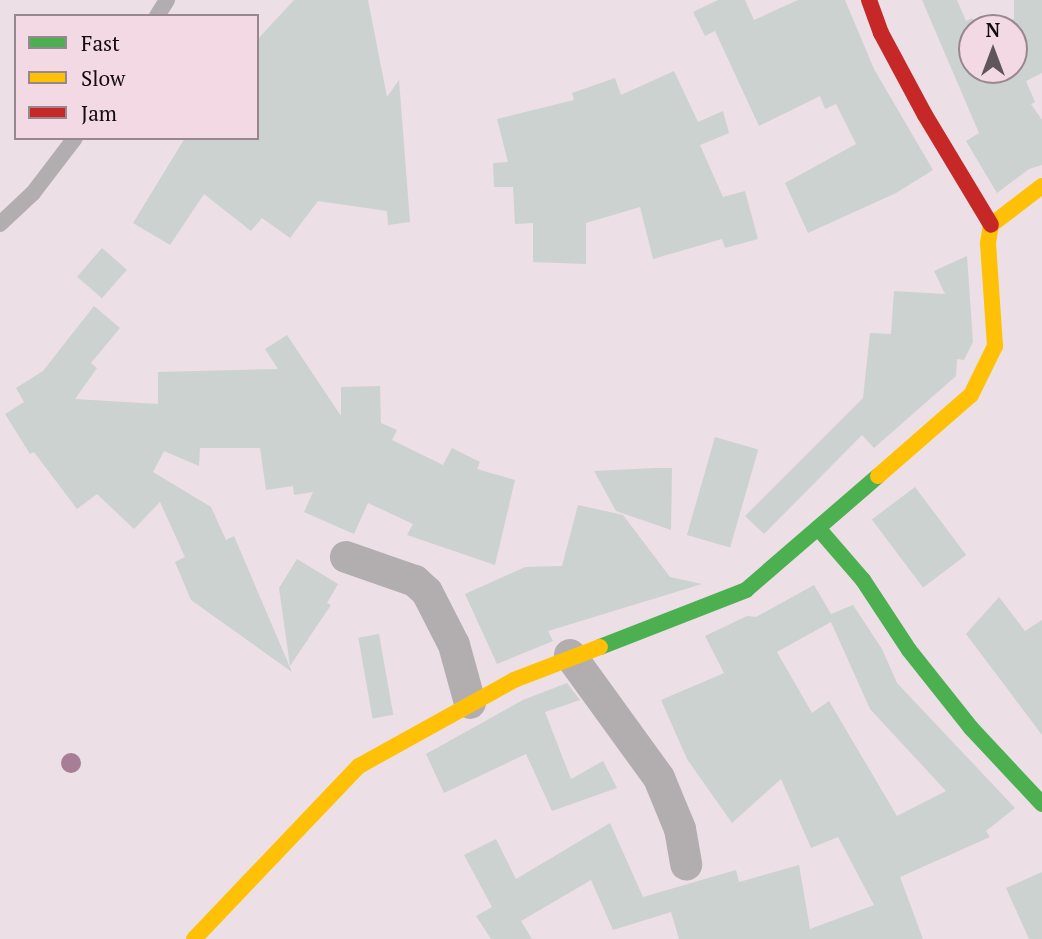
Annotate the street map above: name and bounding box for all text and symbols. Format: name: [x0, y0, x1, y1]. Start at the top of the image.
legend: [14, 14, 259, 140]
north arrow: [958, 14, 1028, 84]
text: N: [986, 17, 1000, 42]
text: Fast: [81, 29, 120, 57]
text: Slow: [81, 64, 125, 92]
text: Jam: [81, 99, 117, 127]

